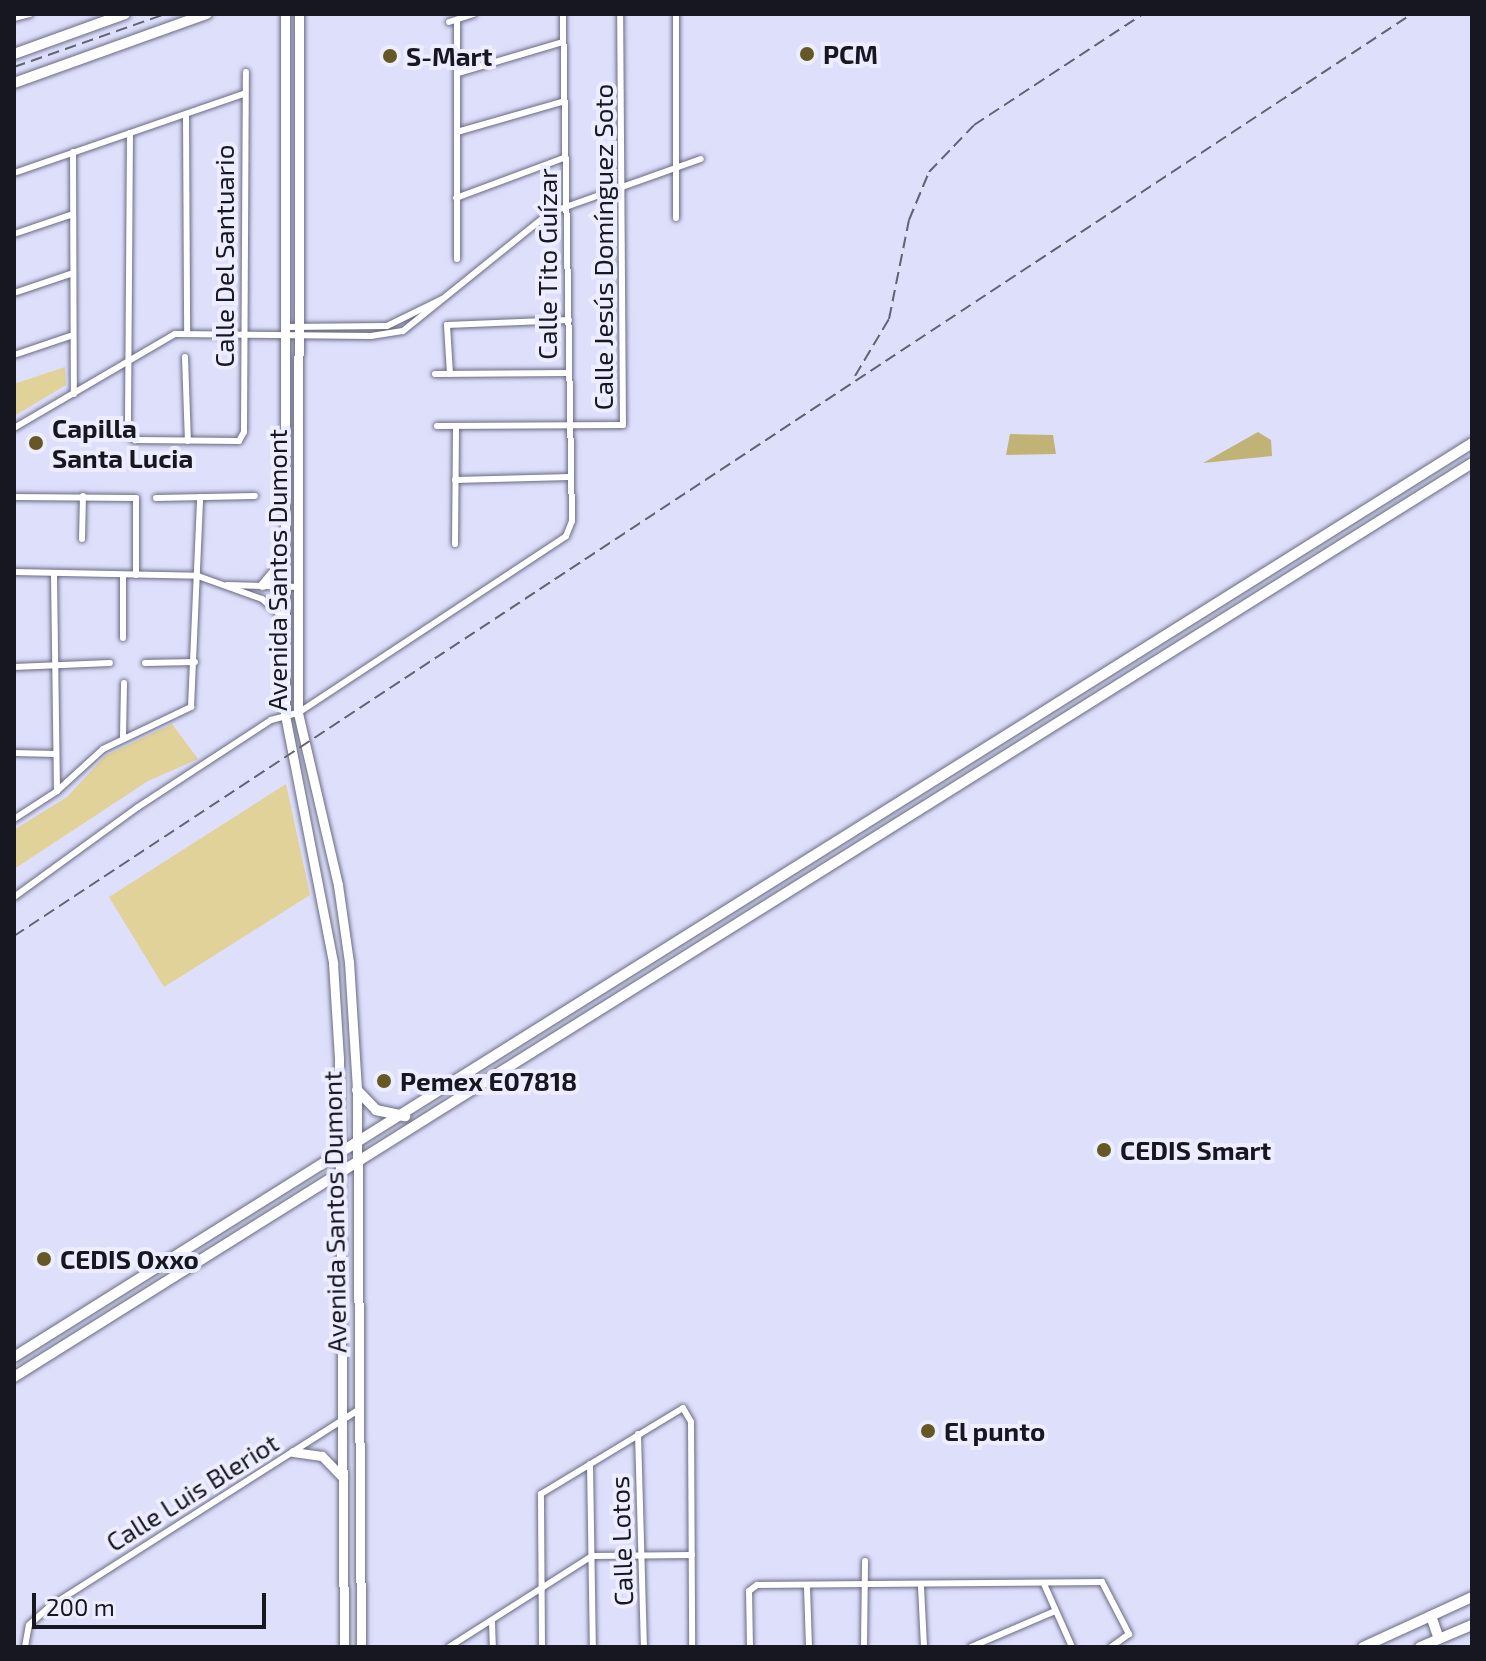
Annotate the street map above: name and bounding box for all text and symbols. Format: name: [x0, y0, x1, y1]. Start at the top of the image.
place label: PCM: [823, 38, 878, 70]
place label: S-Mart: [406, 40, 492, 72]
marker: PCM: [798, 45, 816, 63]
marker: S-Mart: [381, 47, 399, 65]
street label: Calle Jesús Domínguez Soto: [587, 84, 619, 410]
street label: Calle Del Santuario: [208, 144, 240, 368]
street label: Calle Tito Guízar: [531, 168, 563, 360]
place label: Capilla Santa Lucia: [52, 412, 193, 474]
street label: Avenida Santos Dumont: [261, 429, 293, 711]
marker: Capilla Santa Lucia: [27, 434, 45, 452]
place label: Pemex E07818: [400, 1065, 577, 1097]
street label: Avenida Santos Dumont: [316, 1071, 352, 1353]
marker: Pemex E07818: [375, 1072, 393, 1090]
place label: CEDIS Smart: [1120, 1134, 1271, 1166]
marker: CEDIS Smart: [1095, 1141, 1113, 1159]
place label: CEDIS Oxxo: [60, 1243, 199, 1275]
marker: CEDIS Oxxo: [35, 1250, 53, 1268]
place label: El punto: [944, 1415, 1046, 1447]
marker: El punto: [919, 1422, 937, 1440]
street label: Calle Luis Bleriot: [100, 1427, 284, 1557]
street label: Calle Lotos: [603, 1475, 639, 1607]
scale bar: [36, 1577, 270, 1627]
text: 200 m: [46, 1592, 115, 1621]

